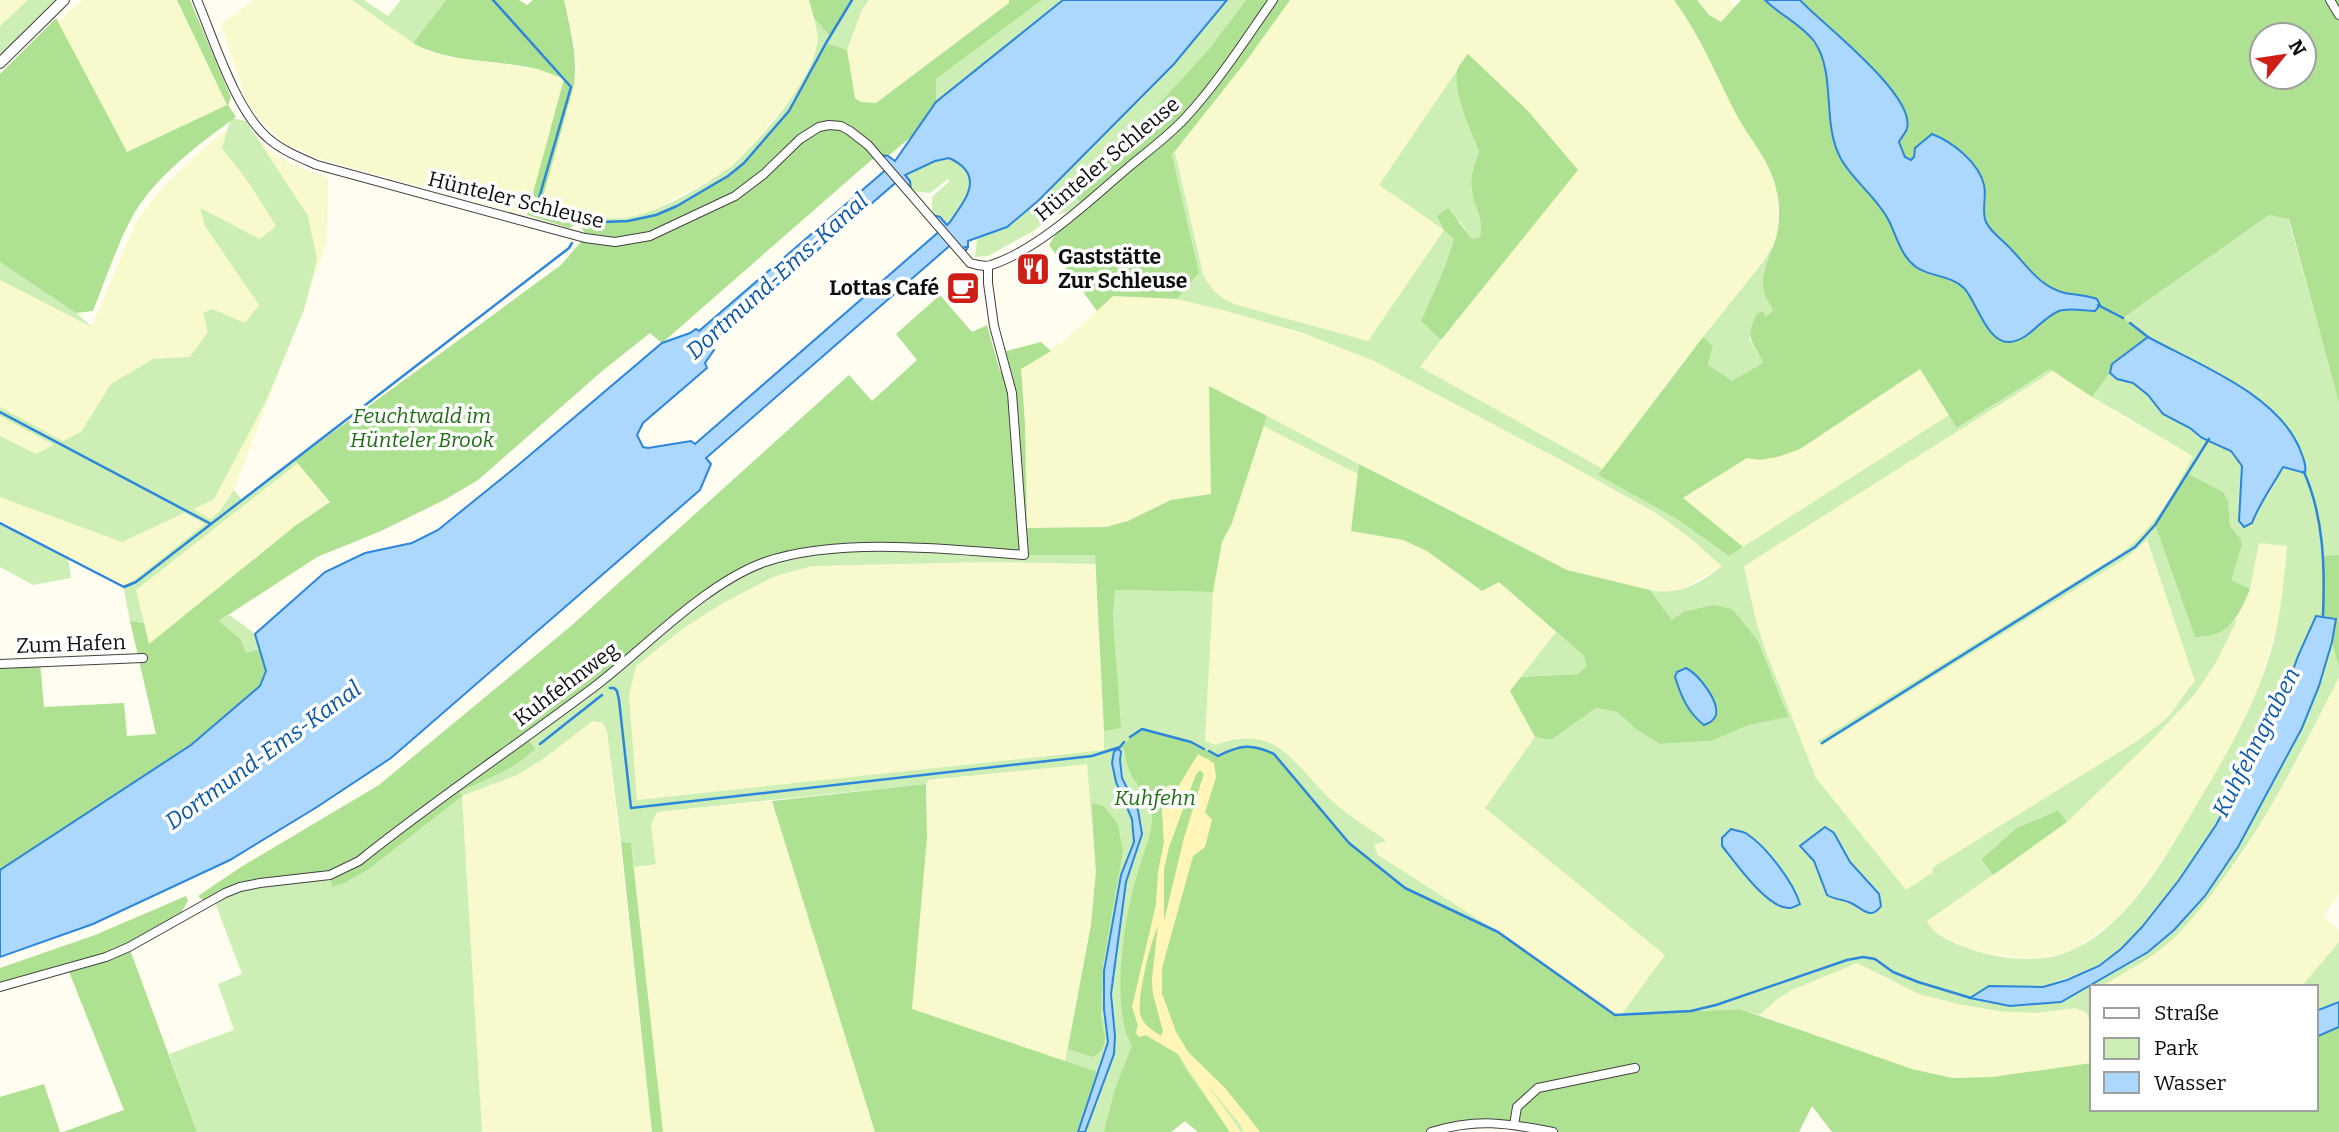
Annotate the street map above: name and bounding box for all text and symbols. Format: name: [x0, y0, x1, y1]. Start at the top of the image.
north arrow: [2248, 21, 2318, 91]
text: N: [2284, 36, 2311, 60]
street label: Hünteler Schleuse: [1029, 91, 1185, 227]
street label: Hünteler Schleuse: [425, 166, 607, 234]
water label: Dortmund-Ems-Kanal: [680, 187, 874, 365]
place label: Gaststätte Zur Schleuse: [1058, 244, 1187, 294]
restaurant icon: Gaststätte Zur Schleuse: [1014, 250, 1052, 288]
cafe icon: Lottas Café: [944, 269, 982, 307]
place label: Lottas Café: [829, 275, 939, 301]
park label: Feuchtwald im Hünteler Brook: [350, 403, 495, 453]
street label: Zum Hafen: [16, 629, 126, 659]
street label: Kuhfehnweg: [509, 636, 624, 732]
water label: Kuhfehngraben: [2206, 663, 2306, 821]
water label: Dortmund-Ems-Kanal: [160, 675, 366, 835]
park label: Kuhfehn: [1114, 785, 1196, 811]
legend: [2090, 985, 2318, 1111]
text: Straße: [2154, 1000, 2219, 1026]
text: Park: [2154, 1035, 2198, 1061]
text: Wasser: [2154, 1070, 2226, 1096]

